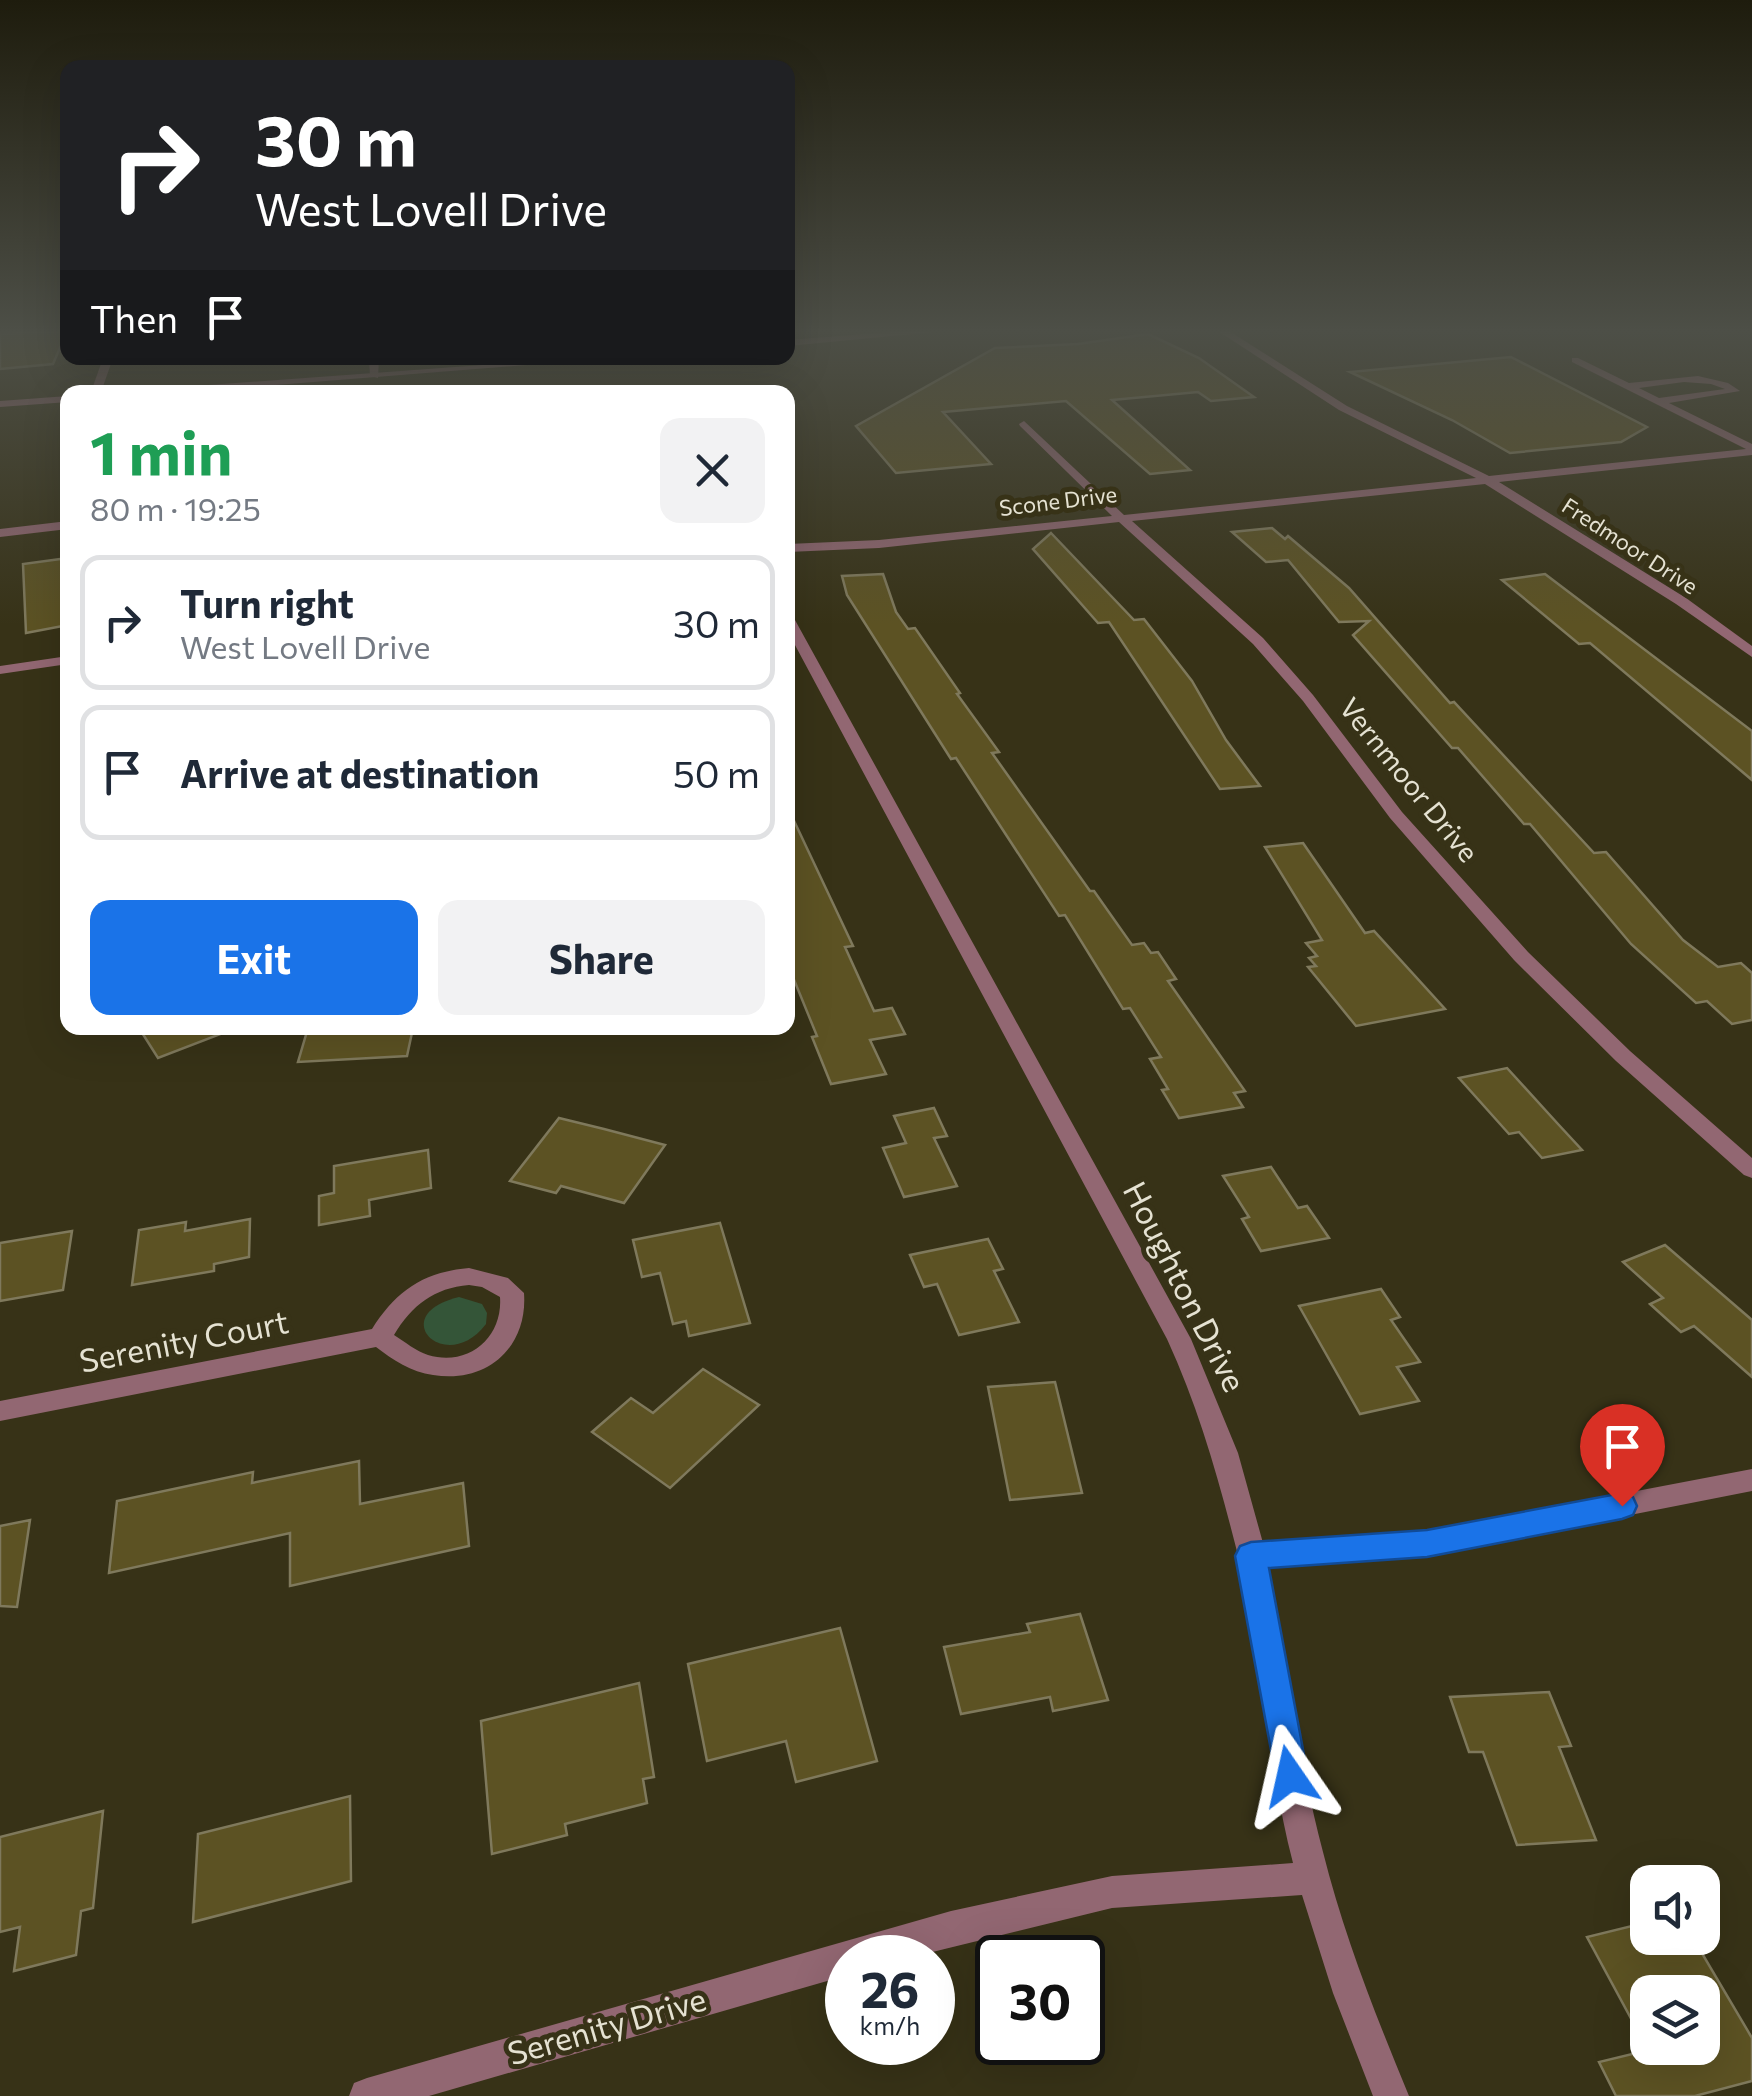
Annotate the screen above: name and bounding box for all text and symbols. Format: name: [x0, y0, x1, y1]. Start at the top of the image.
text: 30 m: [255, 95, 417, 180]
icon: right: [90, 100, 220, 230]
text: West Lovell Drive: [255, 180, 607, 235]
icon: arrive: [198, 290, 253, 345]
text: Then: [90, 294, 178, 341]
text: 1 min: [90, 414, 232, 487]
button: close: [660, 418, 765, 523]
street label: Scone Drive: [997, 480, 1118, 521]
text: 80 m · 19:25: [90, 488, 261, 528]
street label: Fredmoor Drive: [1557, 492, 1703, 600]
text: Turn right: [180, 579, 354, 626]
icon: right: [95, 595, 150, 650]
text: 30 m: [673, 599, 760, 646]
text: West Lovell Drive: [180, 626, 430, 666]
street label: Vernmoor Drive: [1333, 690, 1486, 868]
icon: arrive: [95, 745, 150, 800]
text: Arrive at destination: [180, 749, 539, 796]
text: 50 m: [673, 749, 760, 796]
button: Exit: [90, 900, 418, 1015]
button: Share: [438, 900, 765, 1015]
street label: Houghton Drive: [1116, 1174, 1256, 1398]
street label: Serenity Court: [76, 1300, 291, 1380]
pin: [1580, 1404, 1665, 1507]
icon: arrive: [1595, 1419, 1650, 1474]
position arrow: [1238, 1724, 1342, 1828]
map controls: [1630, 1865, 1720, 2065]
button: sound: [1630, 1865, 1720, 1955]
speed limit sign: 30: [975, 1935, 1105, 2065]
text: 26: [860, 1957, 919, 2018]
button: layers: [1630, 1975, 1720, 2065]
street label: Serenity Drive: [503, 1978, 710, 2072]
text: km/h: [860, 2010, 920, 2040]

